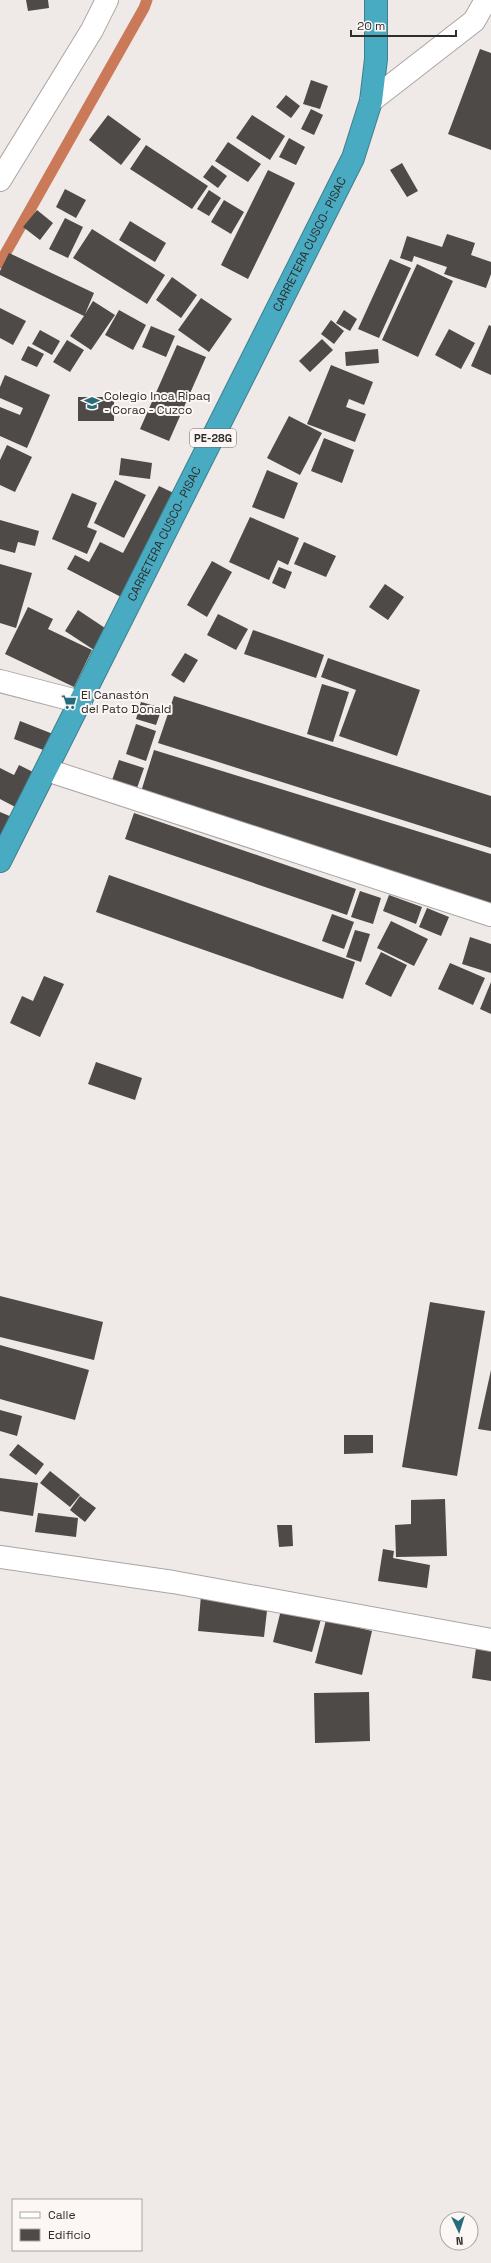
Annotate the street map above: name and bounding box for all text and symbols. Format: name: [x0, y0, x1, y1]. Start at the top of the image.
scale bar: [351, 12, 456, 38]
text: 20 m: [357, 18, 385, 34]
street label: CARRETERA CUSCO- PISAC: [269, 174, 350, 314]
place label: Colegio Inca Ripaq - Corao - Cuzco: [104, 388, 210, 418]
school or university icon: Colegio Inca Ripaq - Corao - Cuzco: [83, 394, 101, 412]
road number: PE-28G: [190, 429, 236, 447]
street label: CARRETERA CUSCO- PISAC: [124, 464, 205, 604]
place label: El Canastón del Pato Donald: [81, 687, 172, 717]
supermarket icon: El Canastón del Pato Donald: [60, 693, 78, 711]
legend: [12, 2199, 142, 2251]
text: Calle: [48, 2207, 76, 2223]
north arrow: [439, 2211, 479, 2251]
text: Edificio: [48, 2227, 91, 2243]
text: N: [456, 2234, 464, 2248]

